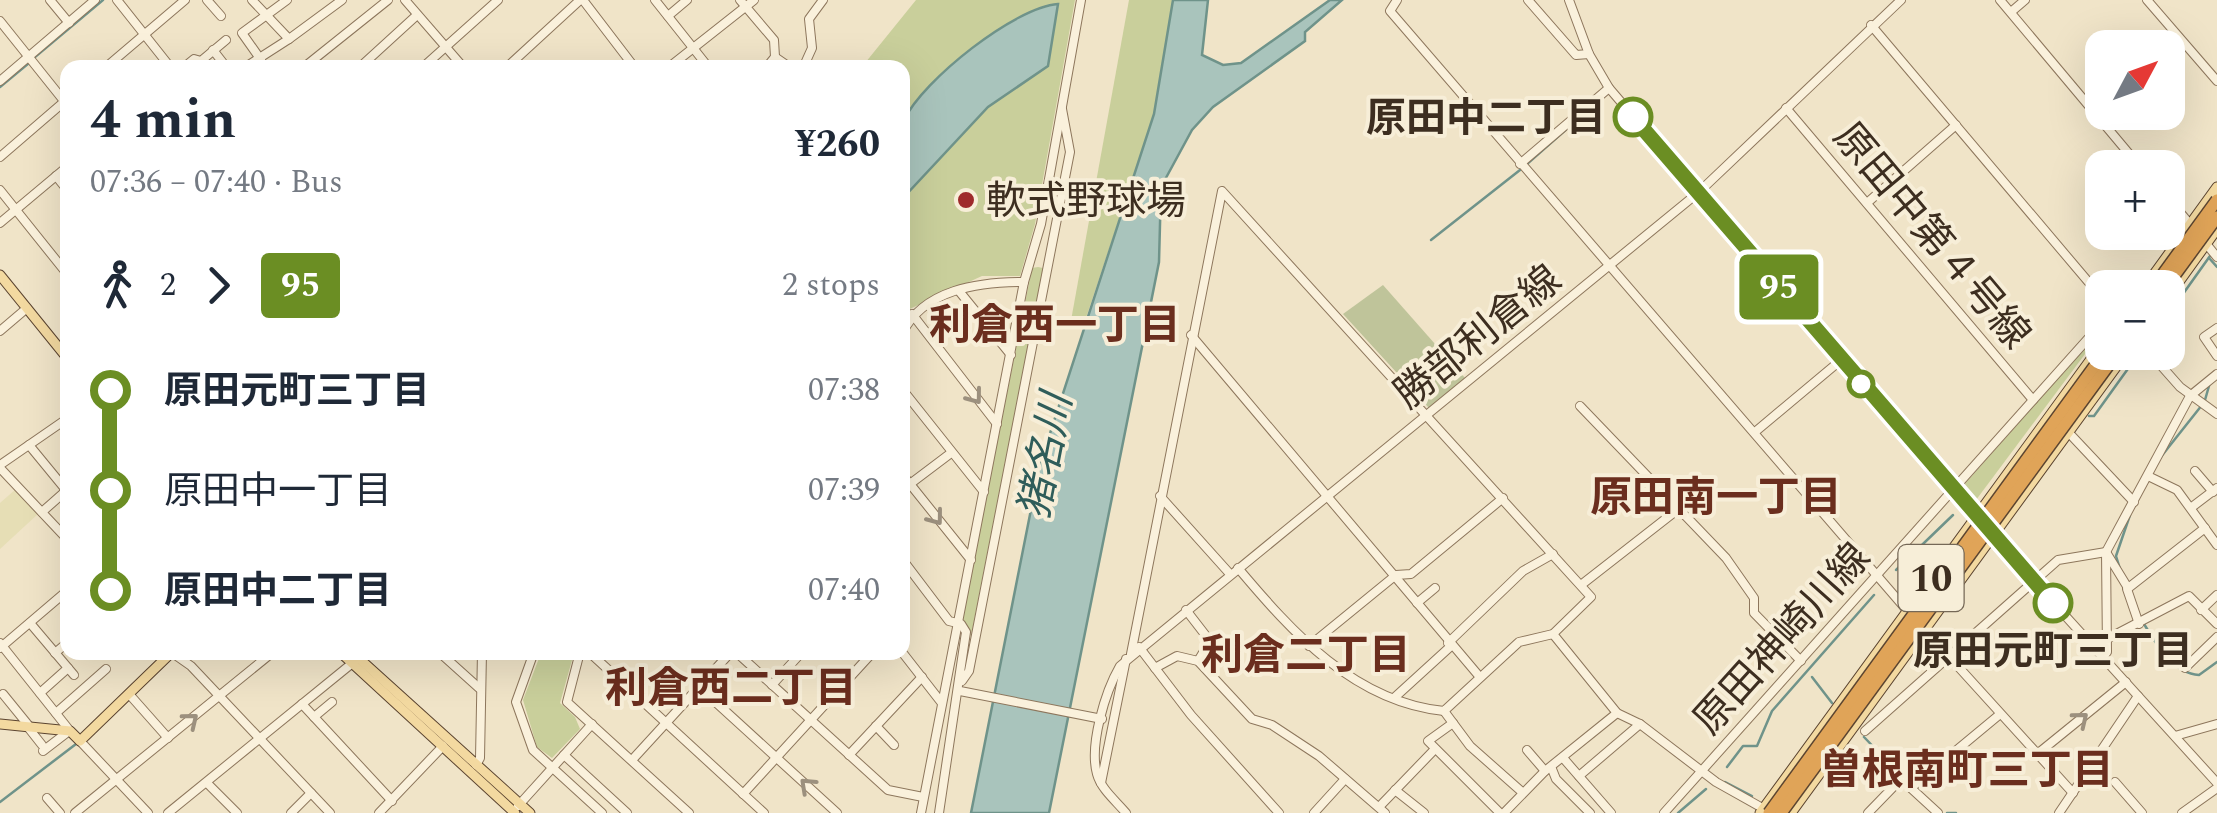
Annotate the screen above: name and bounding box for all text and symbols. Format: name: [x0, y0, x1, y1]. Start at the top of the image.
north arrow: [2085, 30, 2185, 130]
map controls: [2085, 30, 2185, 370]
text: 4 min: [90, 79, 236, 162]
place label: 原田中二丁目: [1366, 89, 1606, 150]
marker: 原田中二丁目: [1614, 98, 1652, 136]
street label: 原田中第４号線: [1818, 110, 2044, 363]
text: ¥260: [795, 116, 880, 174]
button: +: [2085, 150, 2185, 250]
text: 07:36 – 07:40 · Bus: [90, 158, 343, 207]
place label: 軟式野球場: [986, 172, 1186, 233]
marker: 軟式野球場: [955, 189, 977, 211]
street label: 勝部利倉線: [1382, 251, 1575, 425]
line badge: 95: [1734, 254, 1824, 320]
icon: walk: [90, 258, 145, 313]
icon: forward: [191, 258, 246, 313]
text: 95: [281, 259, 320, 312]
text: 2: [160, 261, 176, 310]
text: 2 stops: [782, 261, 880, 310]
text: 95: [1759, 261, 1799, 314]
button: −: [2085, 270, 2185, 370]
district label: 利倉西一丁目: [929, 295, 1181, 358]
text: 原田元町三丁目: [164, 363, 430, 421]
text: 07:38: [808, 366, 880, 415]
unlabelled marker: [1848, 371, 1874, 397]
water label: 猪名川: [1004, 385, 1090, 524]
one-way arrow: [964, 386, 981, 404]
text: 原田中一丁目: [164, 463, 392, 521]
text: 07:39: [808, 466, 880, 515]
district label: 原田南一丁目: [1590, 467, 1842, 530]
one-way arrow: [924, 507, 941, 525]
street label: 原田神崎川線: [1680, 530, 1886, 749]
road number: 10: [1898, 545, 1964, 611]
text: 原田中二丁目: [164, 563, 392, 621]
text: 07:40: [808, 566, 880, 615]
marker: 原田元町三丁目: [2034, 584, 2072, 622]
place label: 原田元町三丁目: [1913, 622, 2193, 683]
district label: 利倉二丁目: [1201, 625, 1411, 688]
district label: 利倉西二丁目: [605, 658, 857, 721]
one-way arrow: [2070, 713, 2088, 731]
one-way arrow: [180, 714, 198, 731]
district label: 曽根南町三丁目: [1820, 740, 2114, 803]
one-way arrow: [800, 779, 819, 797]

